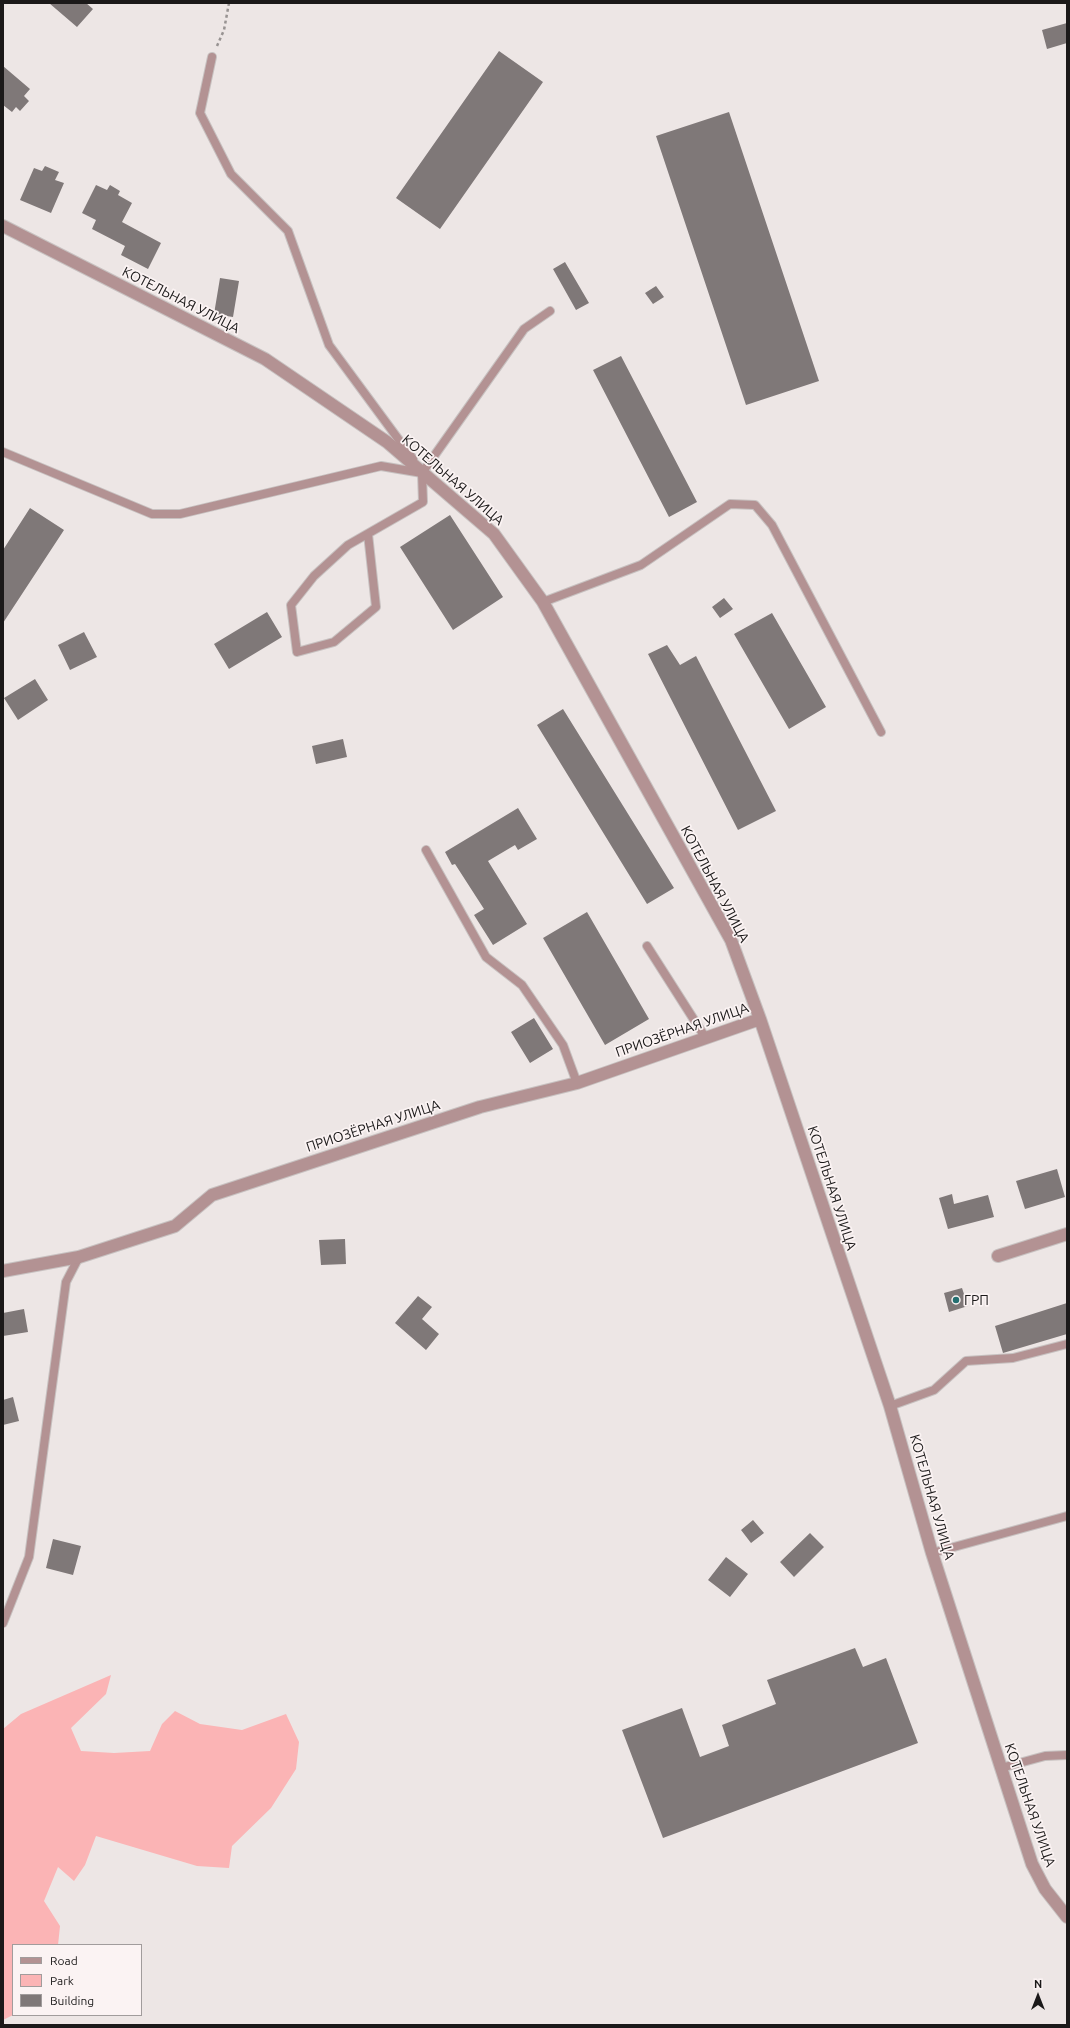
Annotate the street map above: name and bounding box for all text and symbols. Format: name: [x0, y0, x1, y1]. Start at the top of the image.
street label: КОТЕЛЬНАЯ УЛИЦА: [119, 263, 243, 337]
street label: КОТЕЛЬНАЯ УЛИЦА: [399, 431, 507, 529]
street label: КОТЕЛЬНАЯ УЛИЦА: [677, 823, 753, 945]
street label: ПРИОЗЁРНАЯ УЛИЦА: [613, 999, 751, 1061]
street label: ПРИОЗЁРНАЯ УЛИЦА: [304, 1096, 442, 1156]
street label: КОТЕЛЬНАЯ УЛИЦА: [804, 1124, 860, 1252]
place label: ГРП: [964, 1292, 989, 1308]
marker: ГРП: [951, 1295, 961, 1305]
street label: КОТЕЛЬНАЯ УЛИЦА: [906, 1432, 958, 1562]
street label: КОТЕЛЬНАЯ УЛИЦА: [1001, 1741, 1059, 1869]
legend: [12, 1944, 142, 2016]
text: Road: [50, 1954, 78, 1967]
text: Park: [50, 1974, 74, 1987]
north arrow: [1018, 1976, 1058, 2016]
text: N: [1034, 1978, 1042, 1990]
text: Building: [50, 1994, 94, 2007]

